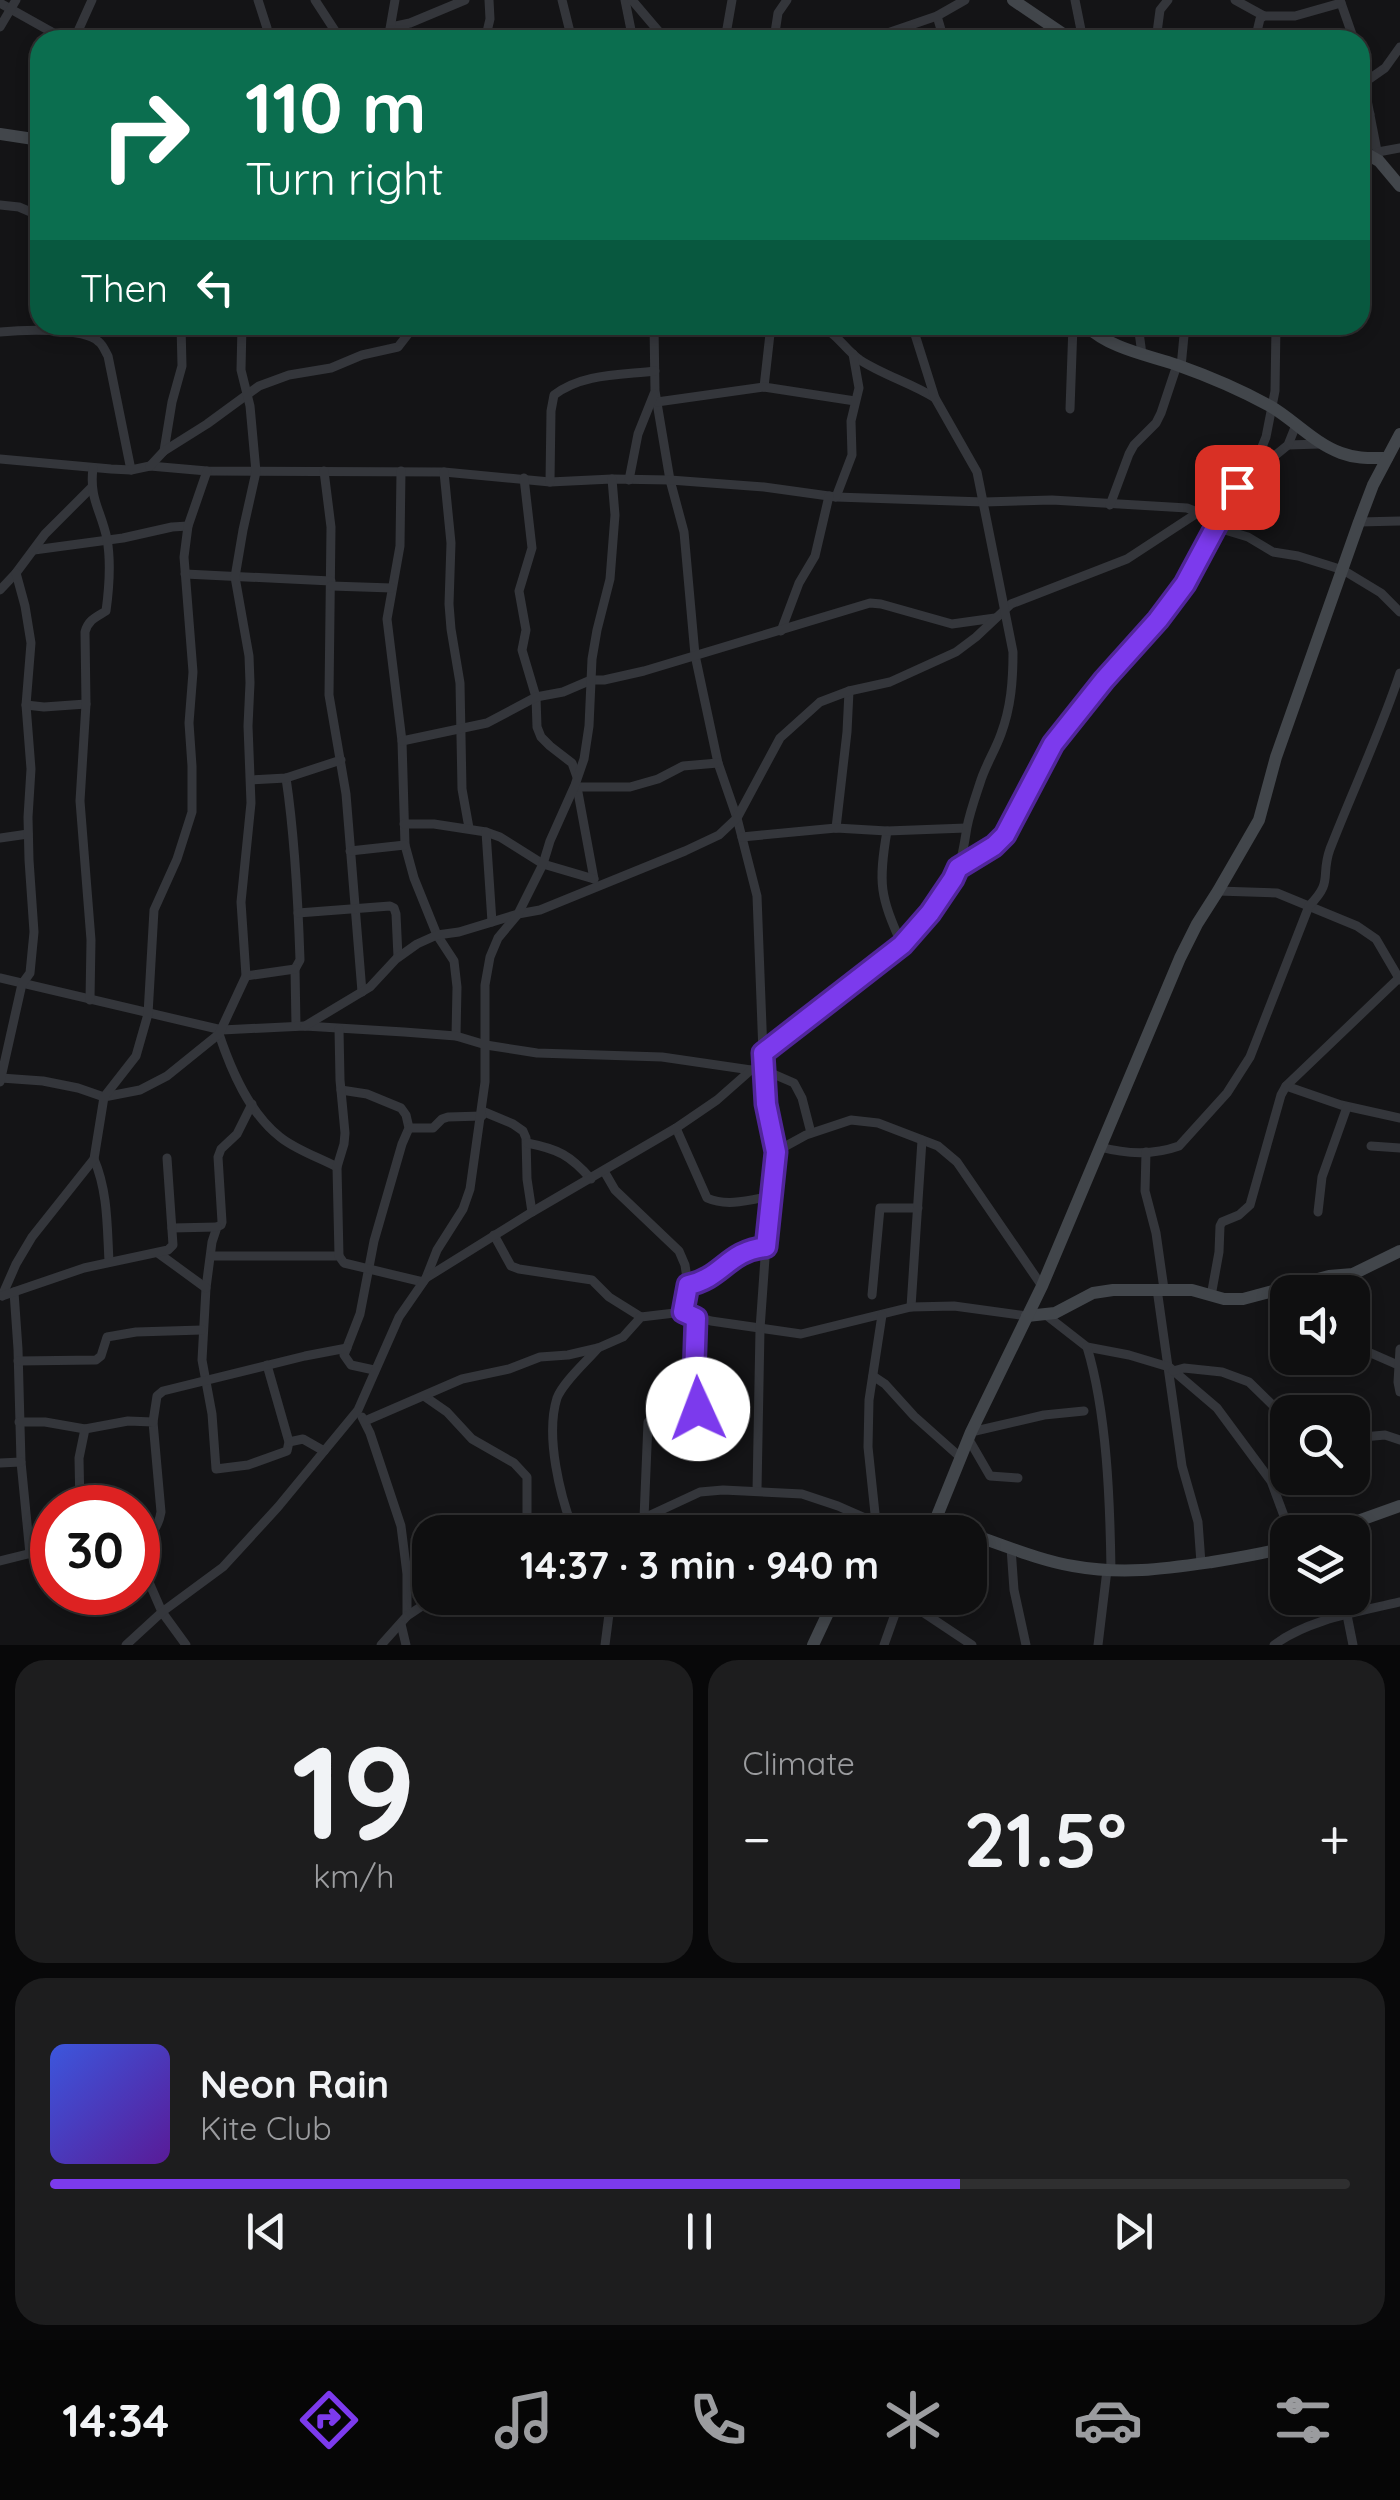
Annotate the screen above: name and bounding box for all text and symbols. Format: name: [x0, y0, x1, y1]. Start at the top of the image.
text: 110 m: [245, 63, 427, 151]
icon: right: [80, 70, 210, 200]
text: Turn right: [245, 150, 444, 206]
icon: left: [188, 260, 243, 315]
text: Then: [80, 264, 168, 312]
pin: [1195, 445, 1280, 530]
icon: arrive: [1210, 460, 1265, 515]
map controls: [1270, 1275, 1370, 1615]
button: sound: [1270, 1275, 1370, 1375]
position arrow: [646, 1357, 750, 1461]
button: search: [1270, 1395, 1370, 1495]
speed limit sign: 30: [30, 1485, 160, 1615]
button: layers: [1270, 1515, 1370, 1615]
text: 14:37 · 3 min · 940 m: [520, 1541, 879, 1589]
text: 19: [292, 1709, 416, 1872]
text: Climate: [743, 1743, 855, 1783]
text: 21.5°: [963, 1792, 1127, 1886]
text: −: [743, 1804, 771, 1873]
text: +: [1319, 1804, 1350, 1873]
text: km/h: [313, 1856, 394, 1896]
text: Neon Rain: [200, 2060, 389, 2108]
text: Kite Club: [200, 2108, 332, 2148]
icon: previous: [239, 2204, 294, 2259]
icon: pause: [672, 2204, 727, 2259]
icon: next: [1106, 2204, 1161, 2259]
icon: directions: [294, 2385, 364, 2455]
icon: music: [489, 2385, 559, 2455]
icon: phone: [683, 2385, 753, 2455]
icon: climate: [878, 2385, 948, 2455]
icon: car: [1073, 2385, 1143, 2455]
icon: filters: [1268, 2385, 1338, 2455]
text: 14:34: [62, 2392, 169, 2448]

